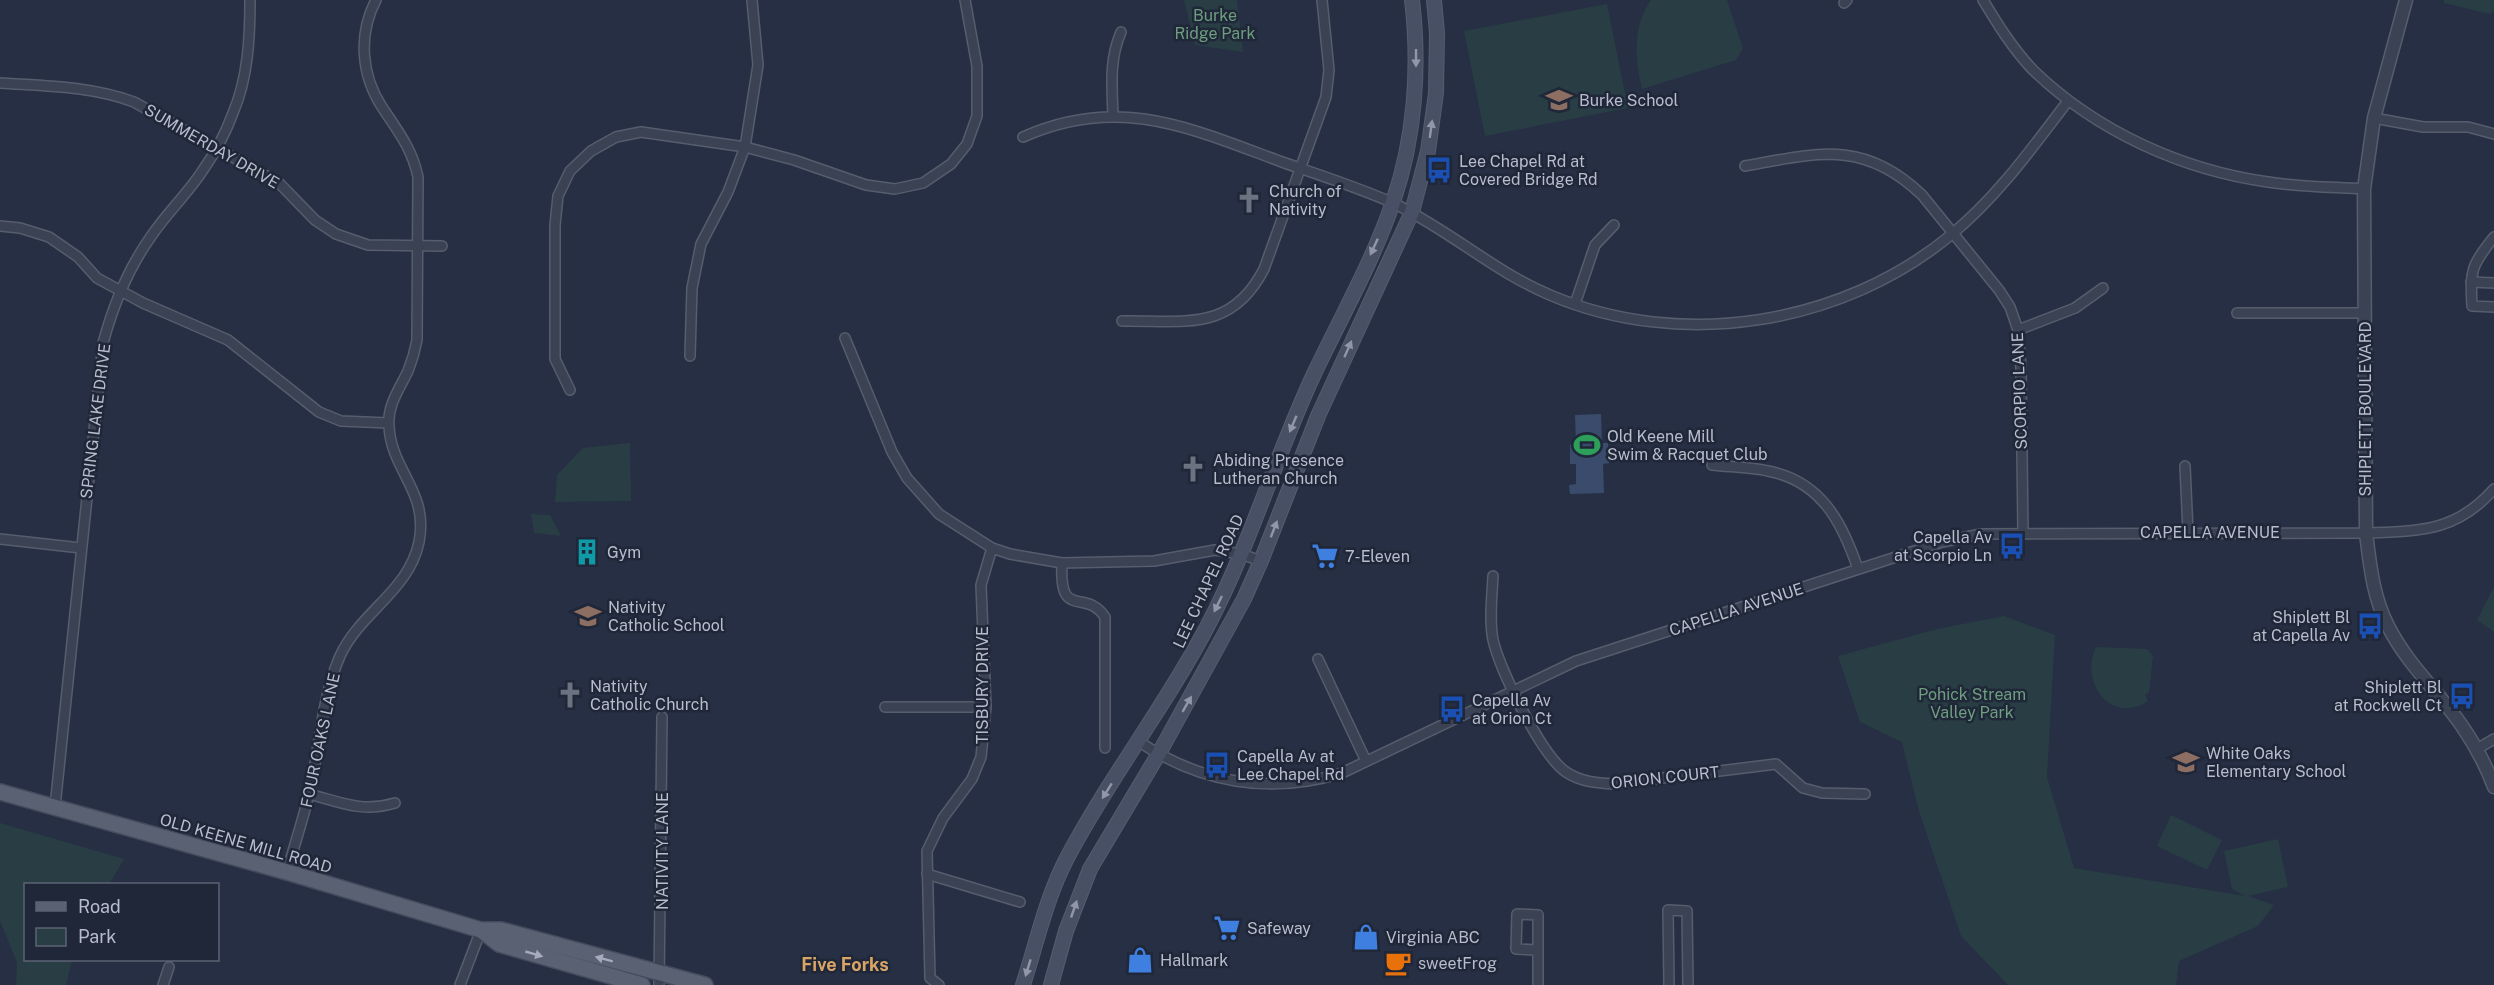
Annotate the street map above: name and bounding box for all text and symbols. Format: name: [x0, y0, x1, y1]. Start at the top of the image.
park label: Burke Ridge Park: [1175, 6, 1255, 43]
one-way arrow: [1411, 49, 1421, 68]
school or university icon: Burke School: [1544, 85, 1574, 115]
place label: Burke School: [1579, 91, 1678, 110]
street label: SUMMERDAY DRIVE: [141, 100, 283, 193]
one-way arrow: [1427, 119, 1436, 138]
place label: Lee Chapel Rd at Covered Bridge Rd: [1459, 152, 1598, 189]
bus stop icon: Lee Chapel Rd at Covered Bridge Rd: [1424, 155, 1454, 185]
place label: Church of Nativity: [1269, 182, 1341, 219]
church icon: Church of Nativity: [1234, 185, 1264, 215]
one-way arrow: [1369, 238, 1379, 256]
street label: SHIPLETT BOULEVARD: [2356, 321, 2375, 497]
street label: SCORPIO LANE: [2008, 332, 2031, 450]
one-way arrow: [1344, 341, 1353, 358]
street label: SPRING LAKE DRIVE: [77, 342, 114, 500]
one-way arrow: [1288, 415, 1297, 433]
place label: Old Keene Mill Swim & Racquet Club: [1607, 427, 1768, 464]
sports icon: Old Keene Mill Swim & Racquet Club: [1572, 430, 1602, 460]
place label: Abiding Presence Lutheran Church: [1213, 451, 1344, 488]
church icon: Abiding Presence Lutheran Church: [1178, 454, 1208, 484]
street label: LEE CHAPEL ROAD: [1169, 511, 1248, 651]
one-way arrow: [1269, 520, 1279, 538]
street label: CAPELLA AVENUE: [2140, 523, 2280, 542]
place label: Capella Av at Scorpio Ln: [1894, 528, 1992, 565]
bus stop icon: Capella Av at Scorpio Ln: [1997, 531, 2027, 561]
building icon: Gym: [572, 537, 602, 567]
supermarket icon: 7-Eleven: [1310, 541, 1340, 571]
place label: Gym: [607, 543, 641, 562]
place label: 7-Eleven: [1345, 547, 1410, 566]
street label: CAPELLA AVENUE: [1667, 579, 1806, 640]
one-way arrow: [1214, 596, 1223, 613]
place label: Nativity Catholic School: [608, 598, 725, 635]
school or university icon: Nativity Catholic School: [573, 601, 603, 631]
place label: Shiplett Bl at Capella Av: [2252, 608, 2350, 645]
bus stop icon: Shiplett Bl at Capella Av: [2355, 611, 2385, 641]
street label: TISBURY DRIVE: [973, 626, 992, 744]
street label: FOUR OAKS LANE: [297, 671, 344, 809]
place label: Nativity Catholic Church: [590, 677, 709, 714]
place label: Shiplett Bl at Rockwell Ct: [2334, 678, 2442, 715]
church icon: Nativity Catholic Church: [555, 680, 585, 710]
bus stop icon: Shiplett Bl at Rockwell Ct: [2447, 681, 2477, 711]
park label: Pohick Stream Valley Park: [1918, 685, 2026, 722]
place label: Capella Av at Orion Ct: [1472, 691, 1552, 728]
bus stop icon: Capella Av at Orion Ct: [1437, 694, 1467, 724]
one-way arrow: [1182, 695, 1192, 712]
place label: White Oaks Elementary School: [2206, 744, 2347, 781]
place label: Capella Av at Lee Chapel Rd: [1237, 747, 1344, 784]
school or university icon: White Oaks Elementary School: [2171, 747, 2201, 777]
bus stop icon: Capella Av at Lee Chapel Rd: [1202, 750, 1232, 780]
street label: ORION COURT: [1610, 762, 1721, 793]
one-way arrow: [1102, 783, 1113, 799]
street label: NATIVITY LANE: [653, 792, 672, 910]
street label: OLD KEENE MILL ROAD: [158, 810, 334, 877]
legend: [24, 883, 219, 961]
text: Road: [78, 896, 121, 917]
one-way arrow: [1069, 900, 1079, 918]
supermarket icon: Safeway: [1212, 913, 1242, 943]
place label: Safeway: [1247, 919, 1311, 938]
shop icon: Virginia ABC: [1351, 922, 1381, 952]
text: Park: [78, 926, 116, 947]
place label: Virginia ABC: [1386, 928, 1480, 947]
shop icon: Hallmark: [1125, 945, 1155, 975]
cafe icon: sweetFrog: [1383, 948, 1413, 978]
one-way arrow: [525, 950, 543, 959]
place label: Hallmark: [1160, 951, 1228, 970]
one-way arrow: [595, 954, 613, 963]
district label: Five Forks: [801, 954, 889, 975]
place label: sweetFrog: [1418, 954, 1497, 973]
one-way arrow: [1023, 959, 1033, 977]

